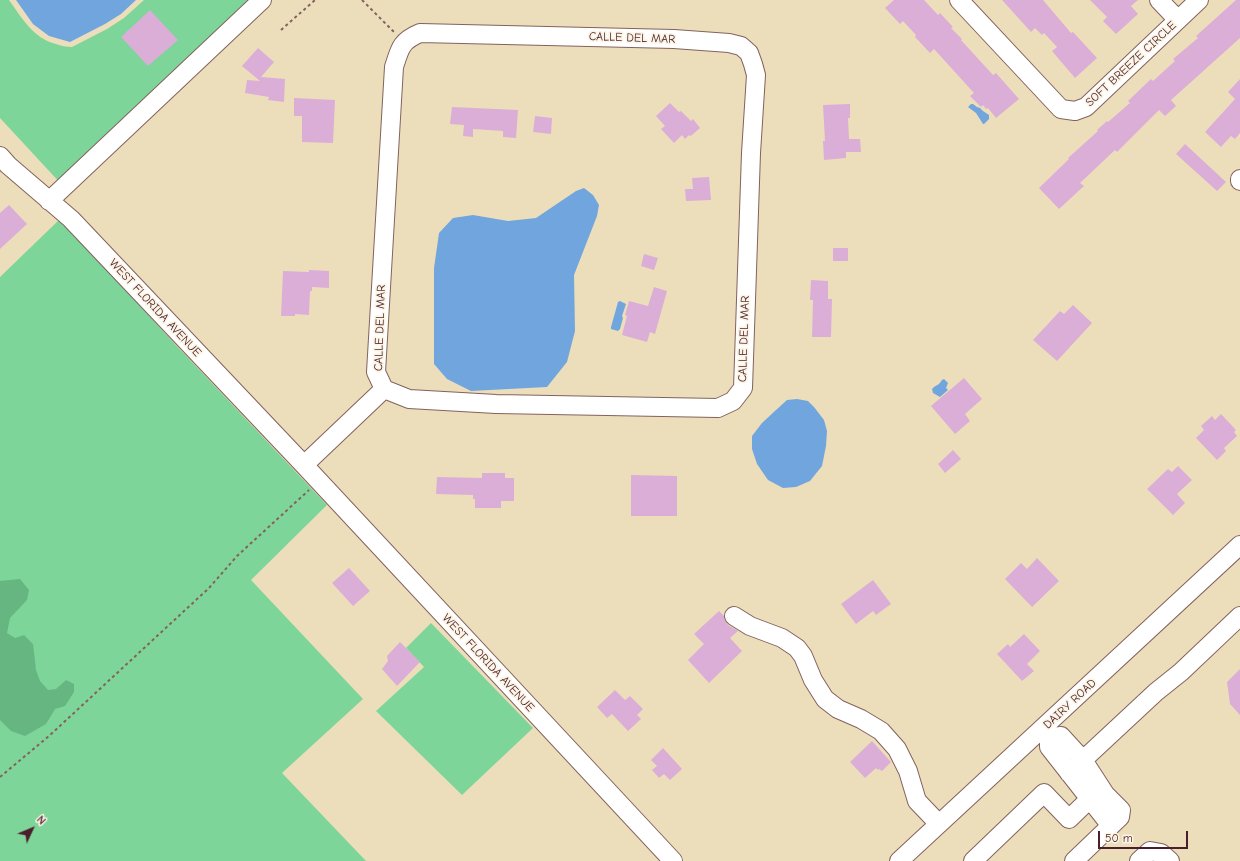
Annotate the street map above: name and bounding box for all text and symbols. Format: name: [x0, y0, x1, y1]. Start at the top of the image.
street label: SOFT BREEZE CIRCLE: [1083, 18, 1179, 110]
street label: CALLE DEL MAR: [588, 29, 676, 47]
street label: WEST FLORIDA AVENUE: [106, 256, 204, 360]
street label: CALLE DEL MAR: [371, 284, 389, 372]
street label: CALLE DEL MAR: [735, 295, 753, 383]
street label: WEST FLORIDA AVENUE: [439, 611, 537, 715]
street label: DAIRY ROAD: [1041, 676, 1099, 732]
north arrow: [12, 809, 52, 849]
text: N: [34, 813, 48, 827]
scale bar: [1100, 823, 1190, 849]
text: 50 m: [1105, 831, 1133, 845]

